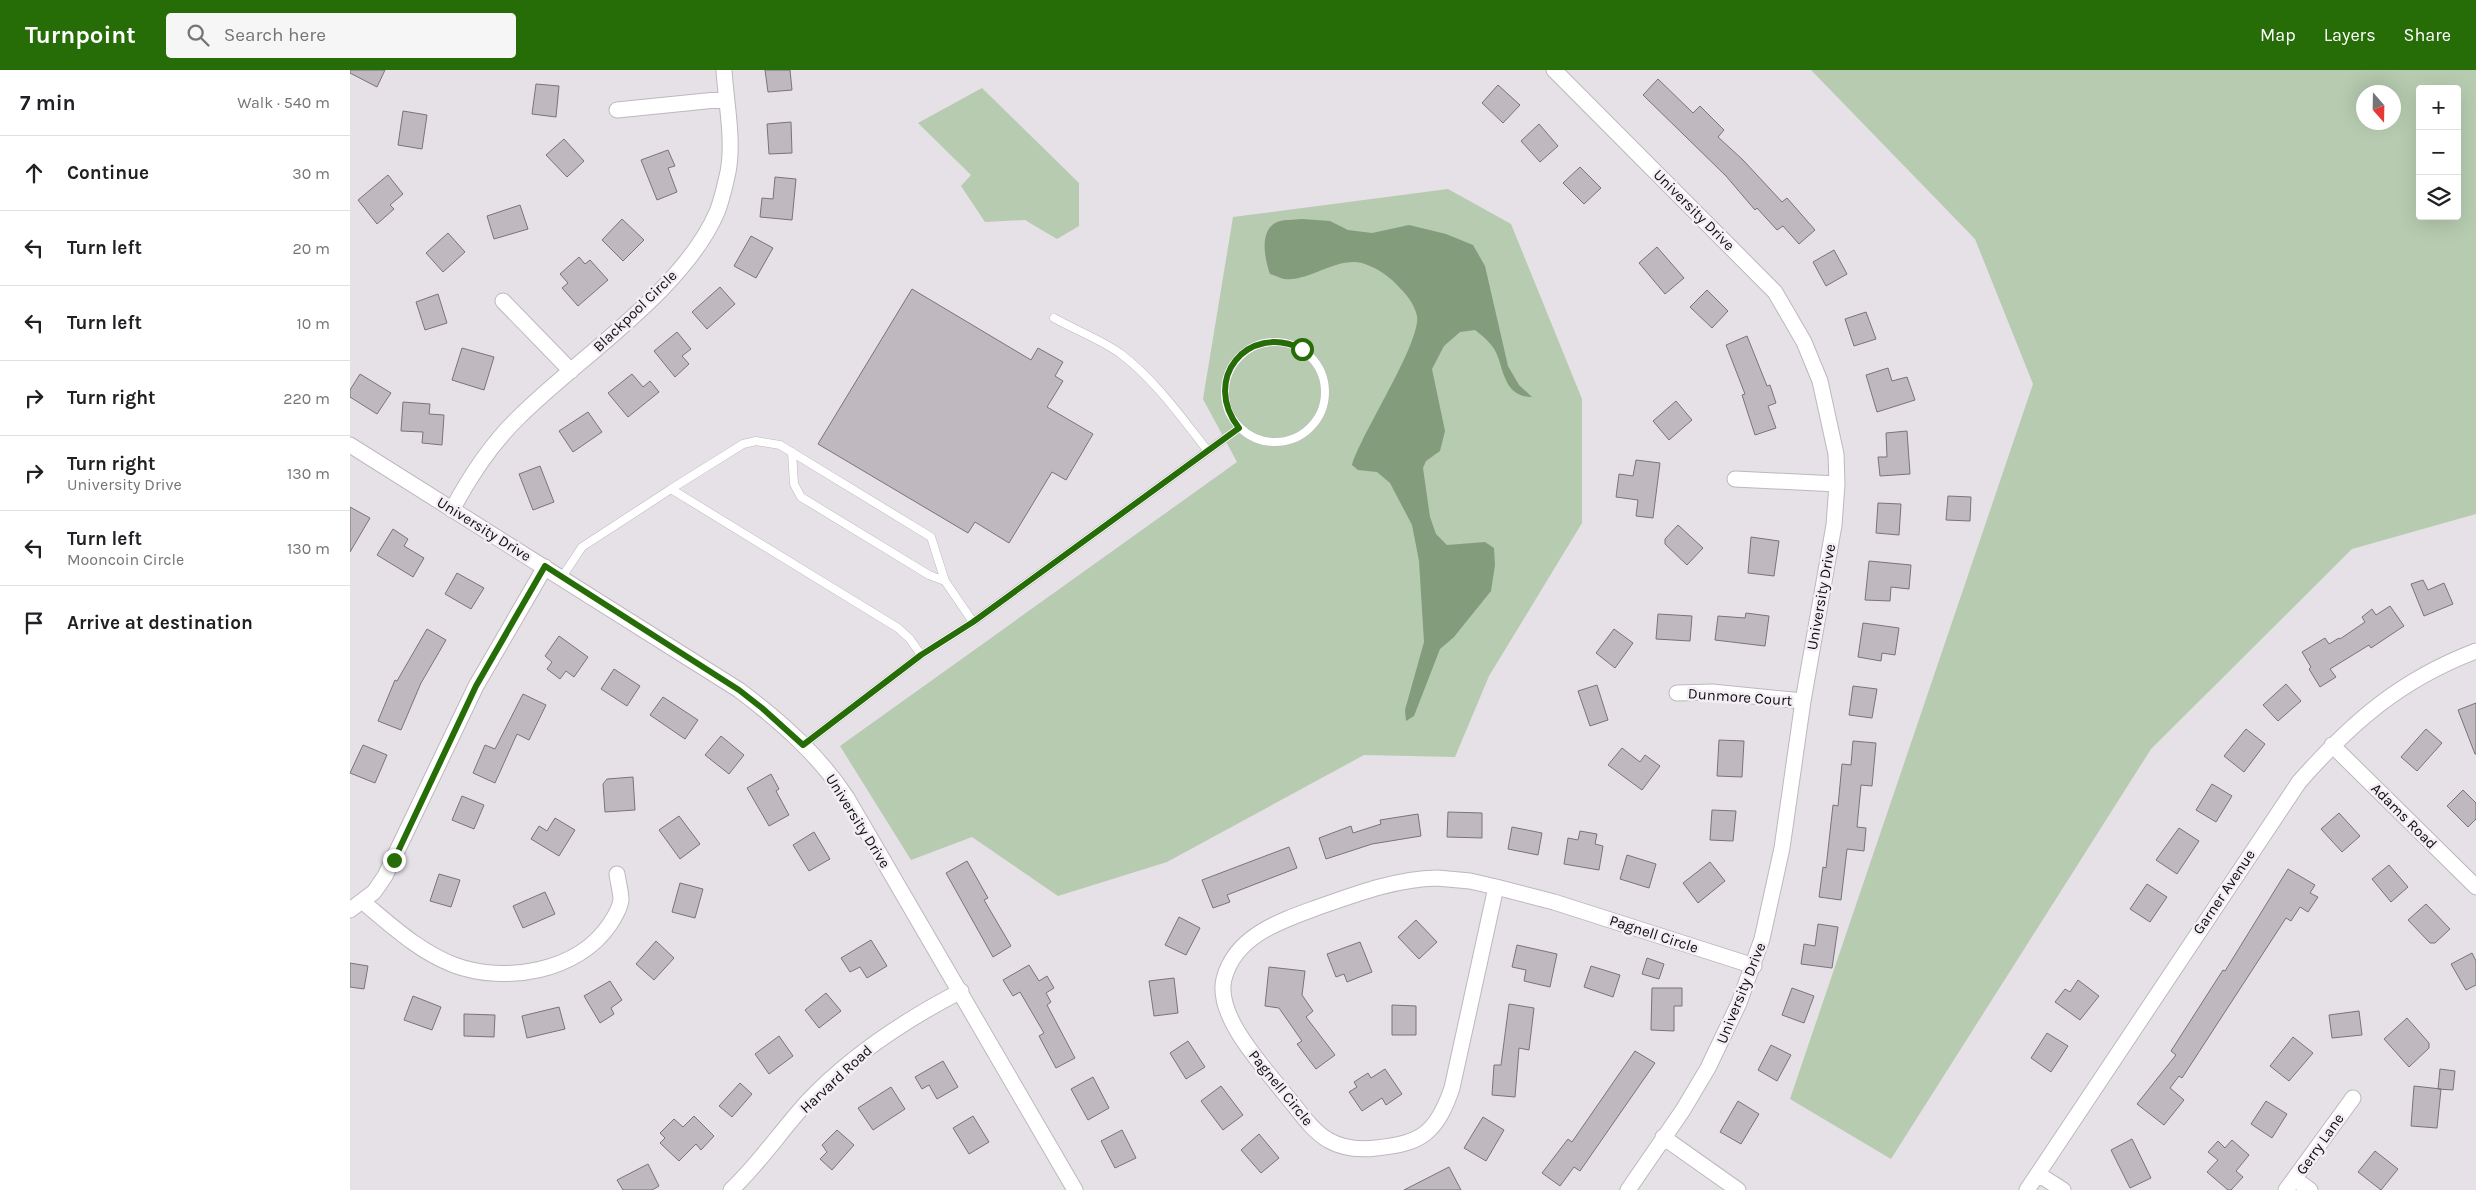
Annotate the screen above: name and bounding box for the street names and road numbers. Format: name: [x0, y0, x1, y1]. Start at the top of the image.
street label: University Drive: [1650, 166, 1738, 254]
street label: Blackpool Circle: [589, 266, 681, 356]
street label: University Drive: [434, 493, 534, 565]
street label: University Drive: [1803, 542, 1839, 652]
street label: Dunmore Court: [1687, 684, 1793, 710]
street label: University Drive: [822, 771, 894, 871]
street label: Adams Road: [2367, 779, 2441, 853]
street label: Garner Avenue: [2189, 846, 2259, 938]
street label: Pagnell Circle: [1607, 911, 1701, 957]
street label: University Drive: [1713, 940, 1769, 1046]
street label: Harvard Road: [796, 1041, 876, 1117]
street label: Pagnell Circle: [1245, 1046, 1317, 1130]
street label: Gerry Lane: [2292, 1110, 2348, 1178]

